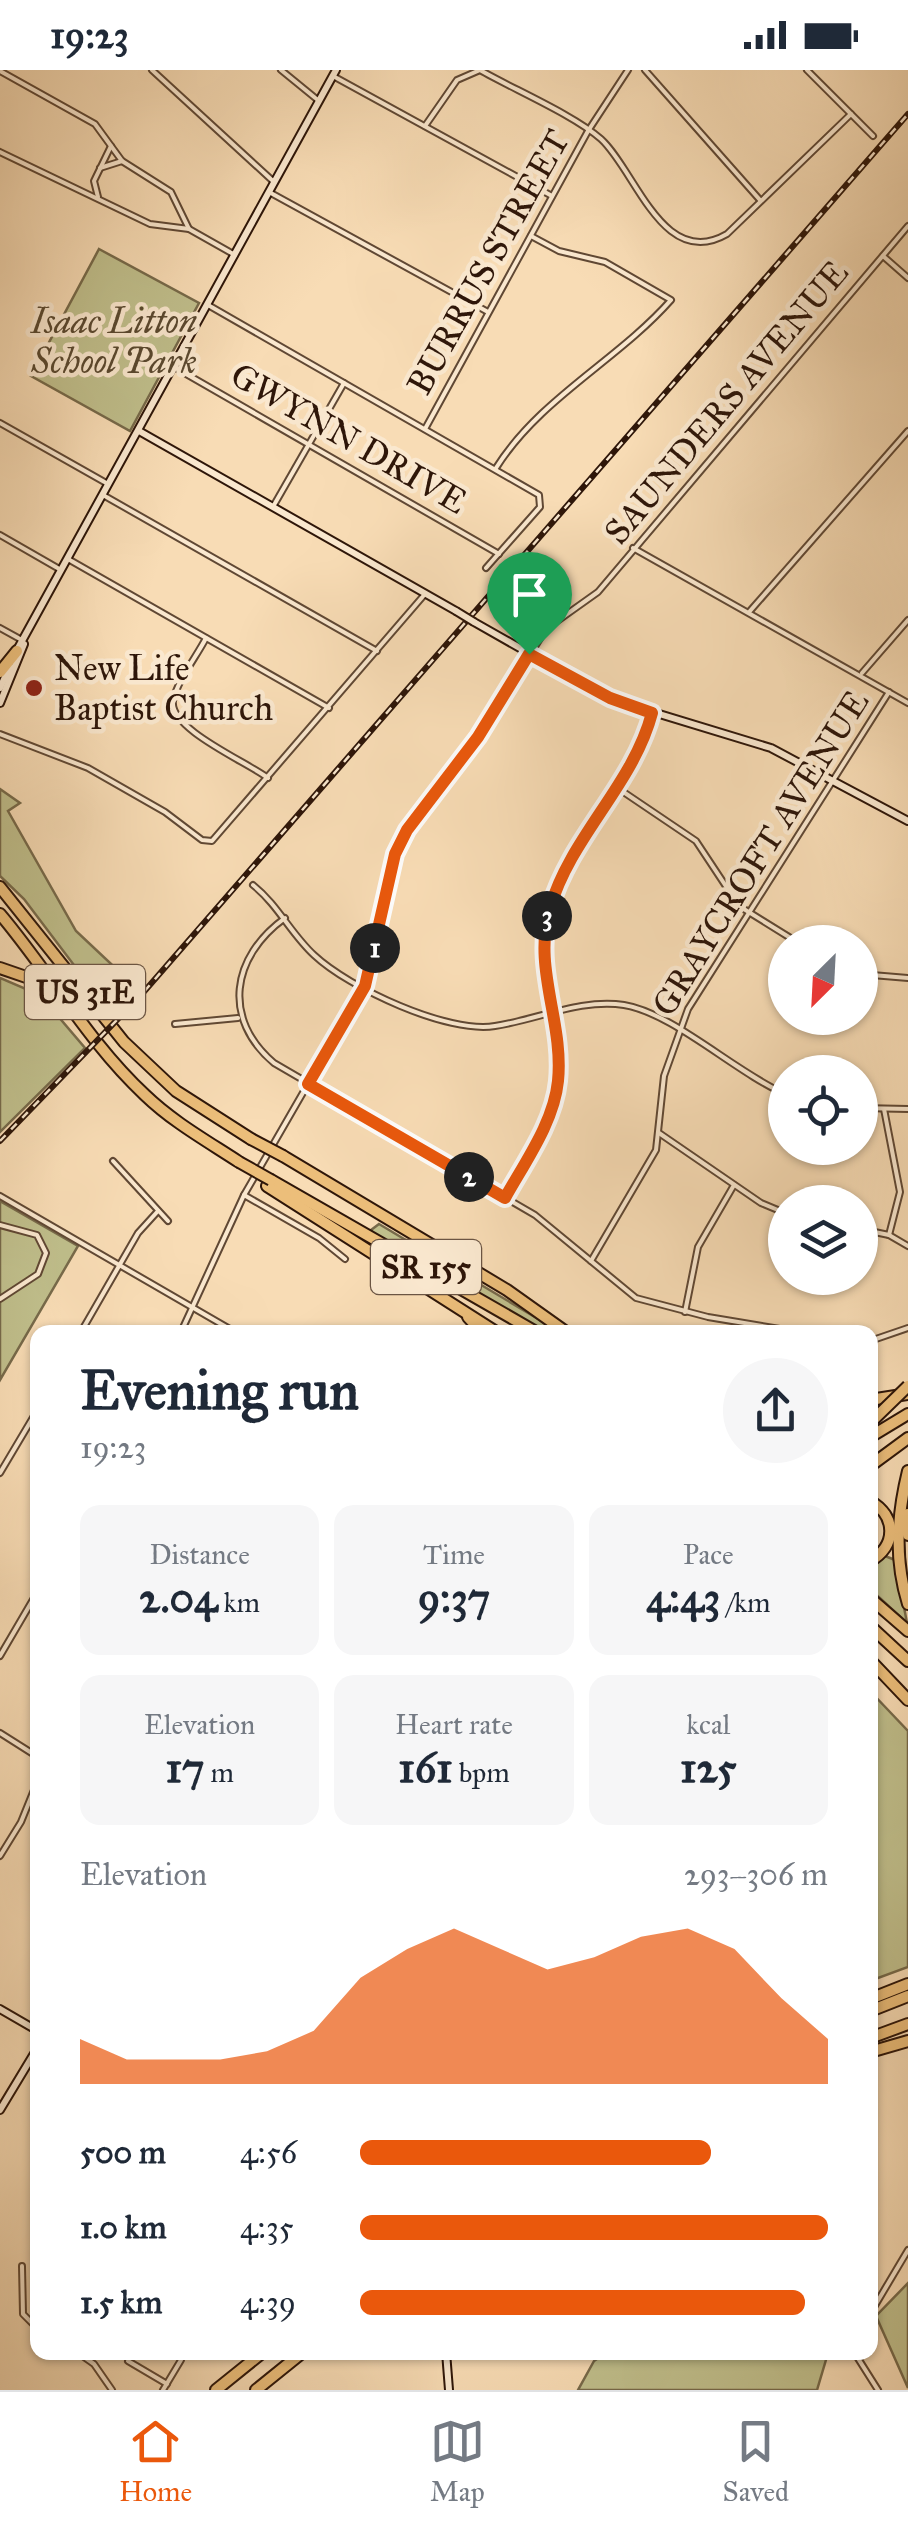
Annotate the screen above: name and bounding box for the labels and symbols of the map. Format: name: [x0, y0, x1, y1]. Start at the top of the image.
street label: BURRUS STREET: [398, 122, 579, 402]
street label: SAUNDERS AVENUE: [595, 252, 858, 553]
park label: Isaac Litton School Park: [30, 300, 197, 383]
street label: GWYNN DRIVE: [223, 353, 474, 523]
pin: [487, 552, 572, 655]
place label: New Life Baptist Church: [54, 647, 273, 730]
marker: New Life Baptist Church: [23, 677, 45, 699]
street label: GRAYCROFT AVENUE: [643, 683, 878, 1024]
pin: 3: [522, 891, 572, 941]
pin: 1: [350, 923, 400, 973]
north arrow: [768, 925, 878, 1035]
road number: US 31E: [25, 965, 145, 1019]
pin: 2: [444, 1152, 494, 1202]
road number: SR 155: [371, 1240, 481, 1294]

